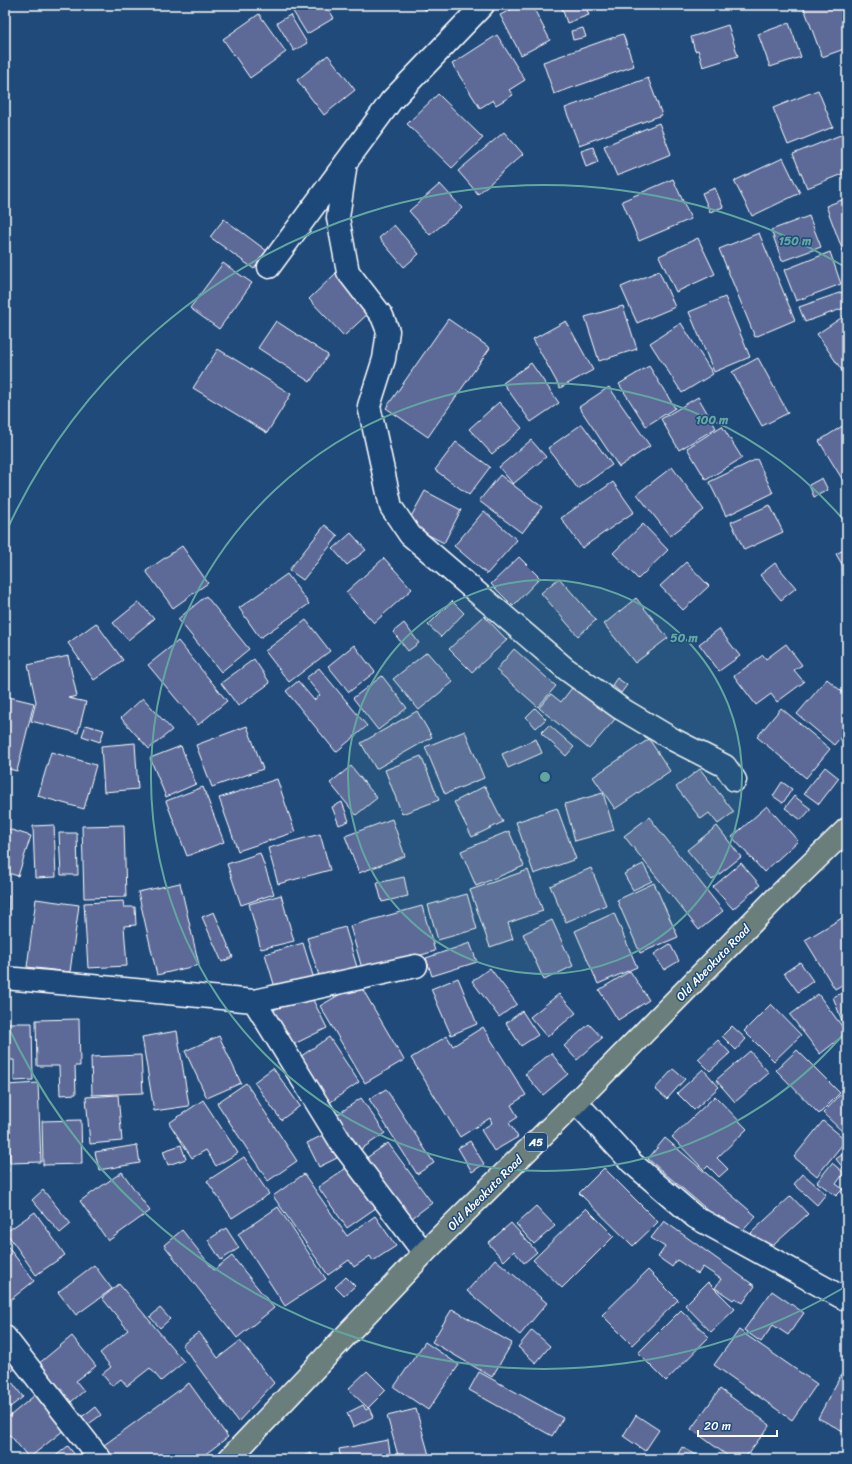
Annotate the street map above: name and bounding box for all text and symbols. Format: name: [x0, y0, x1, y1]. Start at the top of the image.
text: 150 m: [779, 230, 812, 252]
text: 100 m: [696, 409, 729, 431]
text: 50 m: [670, 627, 698, 649]
centre of rings: [538, 770, 552, 784]
street label: Old Abeokuta Road: [670, 919, 756, 1007]
road number: A5: [525, 1133, 547, 1151]
street label: Old Abeokuta Road: [442, 1149, 529, 1236]
scale bar: [698, 1412, 777, 1438]
text: 20 m: [704, 1415, 731, 1437]

